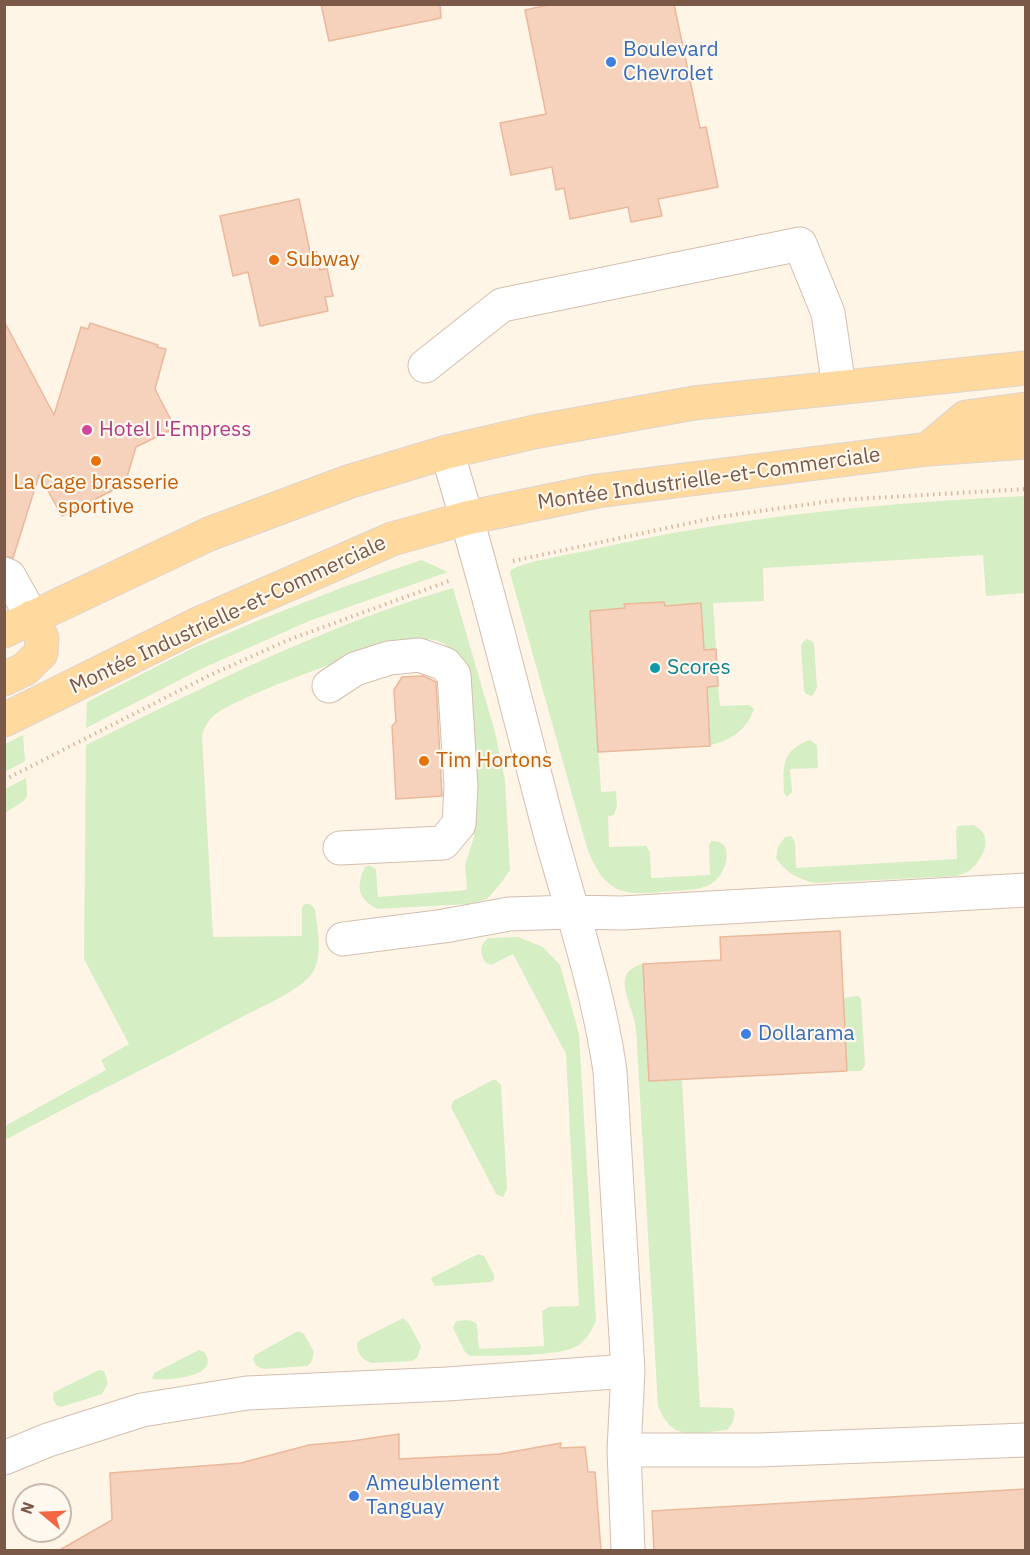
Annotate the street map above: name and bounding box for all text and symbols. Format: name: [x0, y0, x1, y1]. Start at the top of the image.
place label: Boulevard Chevrolet: [623, 37, 719, 87]
marker: Boulevard Chevrolet: [604, 55, 618, 69]
place label: Subway: [286, 247, 360, 273]
marker: Subway: [267, 253, 281, 267]
place label: Hotel L'Empress: [99, 417, 251, 443]
marker: Hotel L'Empress: [80, 423, 94, 437]
street label: Montée Industrielle-et-Commerciale: [536, 442, 882, 516]
marker: La Cage brasserie sportive: [89, 454, 103, 468]
place label: La Cage brasserie sportive: [13, 470, 179, 520]
street label: Montée Industrielle-et-Commerciale: [66, 530, 390, 700]
place label: Scores: [667, 655, 731, 681]
marker: Scores: [648, 661, 662, 675]
place label: Tim Hortons: [436, 748, 552, 774]
marker: Tim Hortons: [417, 754, 431, 768]
place label: Dollarama: [758, 1021, 855, 1047]
marker: Dollarama: [739, 1027, 753, 1041]
place label: Ameublement Tanguay: [366, 1471, 500, 1521]
north arrow: [12, 1483, 72, 1543]
marker: Ameublement Tanguay: [347, 1489, 361, 1503]
text: N: [16, 1499, 38, 1517]

